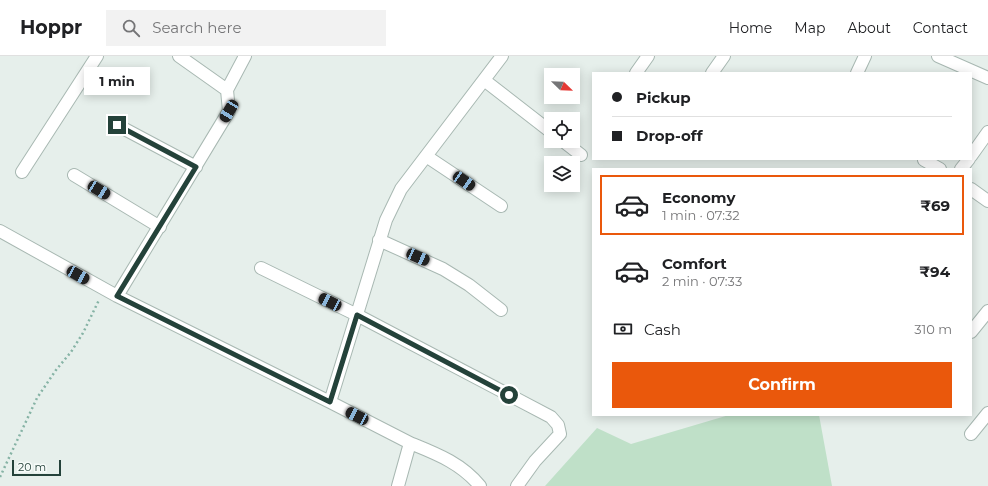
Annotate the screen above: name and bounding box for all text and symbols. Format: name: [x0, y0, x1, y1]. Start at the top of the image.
search box: [106, 10, 386, 46]
text: Hoppr: [20, 16, 82, 39]
icon: search: [120, 17, 142, 39]
text: Search here: [152, 18, 241, 37]
text: Home: [729, 19, 772, 37]
text: Map: [794, 19, 825, 37]
text: About: [847, 19, 891, 37]
text: Contact: [913, 19, 968, 37]
callout: 1 min: [84, 67, 150, 95]
north arrow: [544, 68, 580, 104]
map controls: [544, 68, 580, 192]
text: 1 min: [99, 73, 135, 89]
text: Pickup: [636, 88, 691, 107]
car: [218, 98, 240, 124]
button: locate: [544, 112, 580, 148]
route end: [108, 116, 126, 134]
text: Drop-off: [636, 126, 703, 145]
button: layers: [544, 156, 580, 192]
car: [451, 169, 477, 193]
car: [86, 179, 112, 201]
icon: car: [614, 187, 650, 223]
text: Economy: [662, 188, 735, 207]
text: ₹69: [920, 196, 950, 215]
text: 1 min · 07:32: [662, 207, 740, 223]
car: [405, 247, 431, 267]
icon: car: [614, 253, 650, 289]
text: Comfort: [662, 254, 727, 273]
text: ₹94: [919, 262, 950, 281]
car: [65, 264, 91, 286]
text: 2 min · 07:33: [662, 273, 742, 289]
car: [317, 291, 343, 313]
icon: cash: [612, 318, 634, 340]
text: Cash: [644, 320, 681, 339]
text: 310 m: [914, 321, 952, 337]
button: Confirm: [612, 362, 952, 408]
route start: [500, 386, 518, 404]
car: [344, 405, 370, 427]
scale bar: [12, 458, 61, 477]
text: 20 m: [18, 460, 46, 474]

